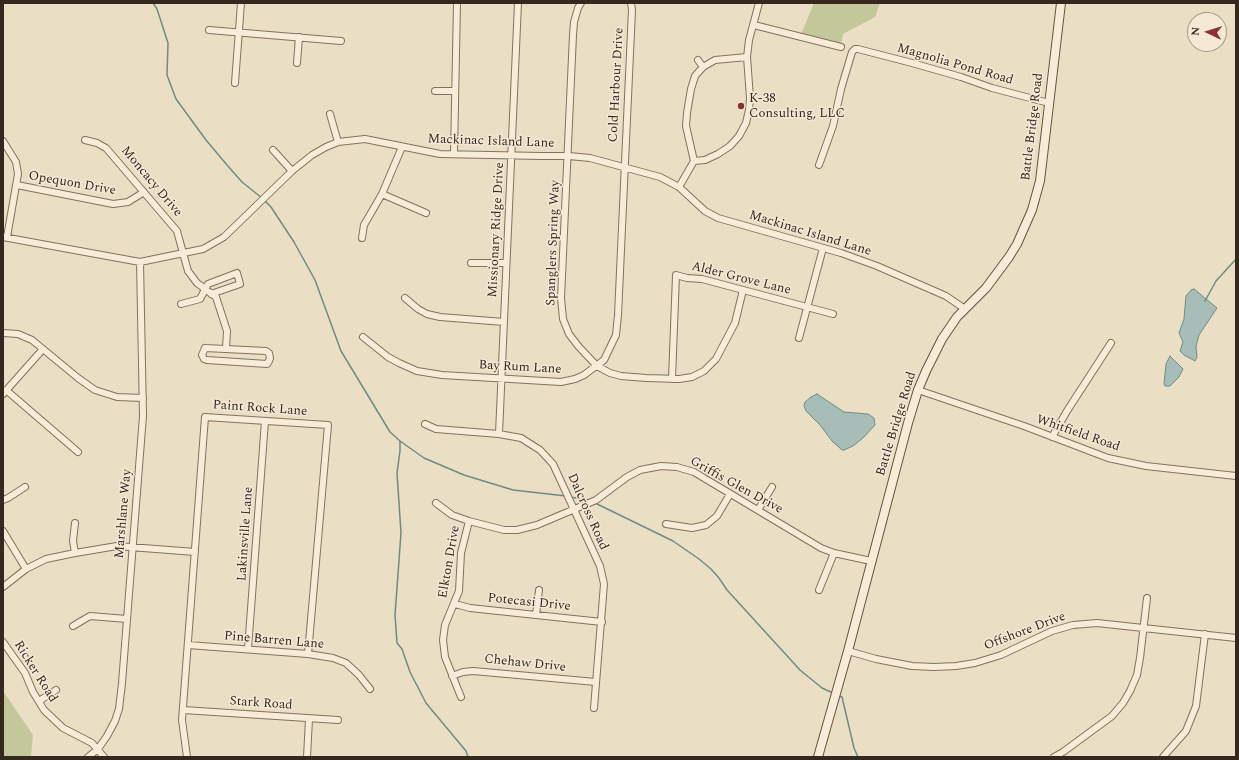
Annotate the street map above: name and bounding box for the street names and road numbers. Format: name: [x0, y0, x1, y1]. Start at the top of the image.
street label: Cold Harbour Drive: [606, 27, 628, 143]
street label: Magnolia Pond Road: [895, 41, 1015, 89]
street label: Battle Bridge Road: [1019, 72, 1047, 182]
street label: Mackinac Island Lane: [427, 132, 555, 152]
street label: Moncacy Drive: [117, 144, 185, 220]
street label: Missionary Ridge Drive: [486, 162, 508, 298]
street label: Opequon Drive: [27, 169, 117, 199]
street label: Spanglers Spring Way: [544, 180, 564, 306]
street label: Mackinac Island Lane: [747, 208, 873, 260]
street label: Alder Grove Lane: [690, 259, 792, 299]
street label: Bay Rum Lane: [478, 358, 562, 378]
street label: Battle Bridge Road: [874, 370, 920, 478]
street label: Paint Rock Lane: [212, 398, 308, 420]
street label: Whitfield Road: [1034, 412, 1122, 456]
street label: Griffis Glen Drive: [687, 454, 785, 518]
street label: Marshlane Way: [112, 469, 136, 559]
street label: Dalcross Road: [563, 471, 611, 553]
street label: Lakinsville Lane: [235, 486, 257, 582]
street label: Elkton Drive: [436, 524, 464, 600]
street label: Potecasi Drive: [487, 591, 571, 615]
street label: Offshore Drive: [982, 609, 1068, 655]
street label: Pine Barren Lane: [223, 629, 325, 653]
street label: Ricker Road: [10, 638, 60, 706]
street label: Chehaw Drive: [483, 652, 567, 676]
street label: Stark Road: [229, 694, 293, 714]

